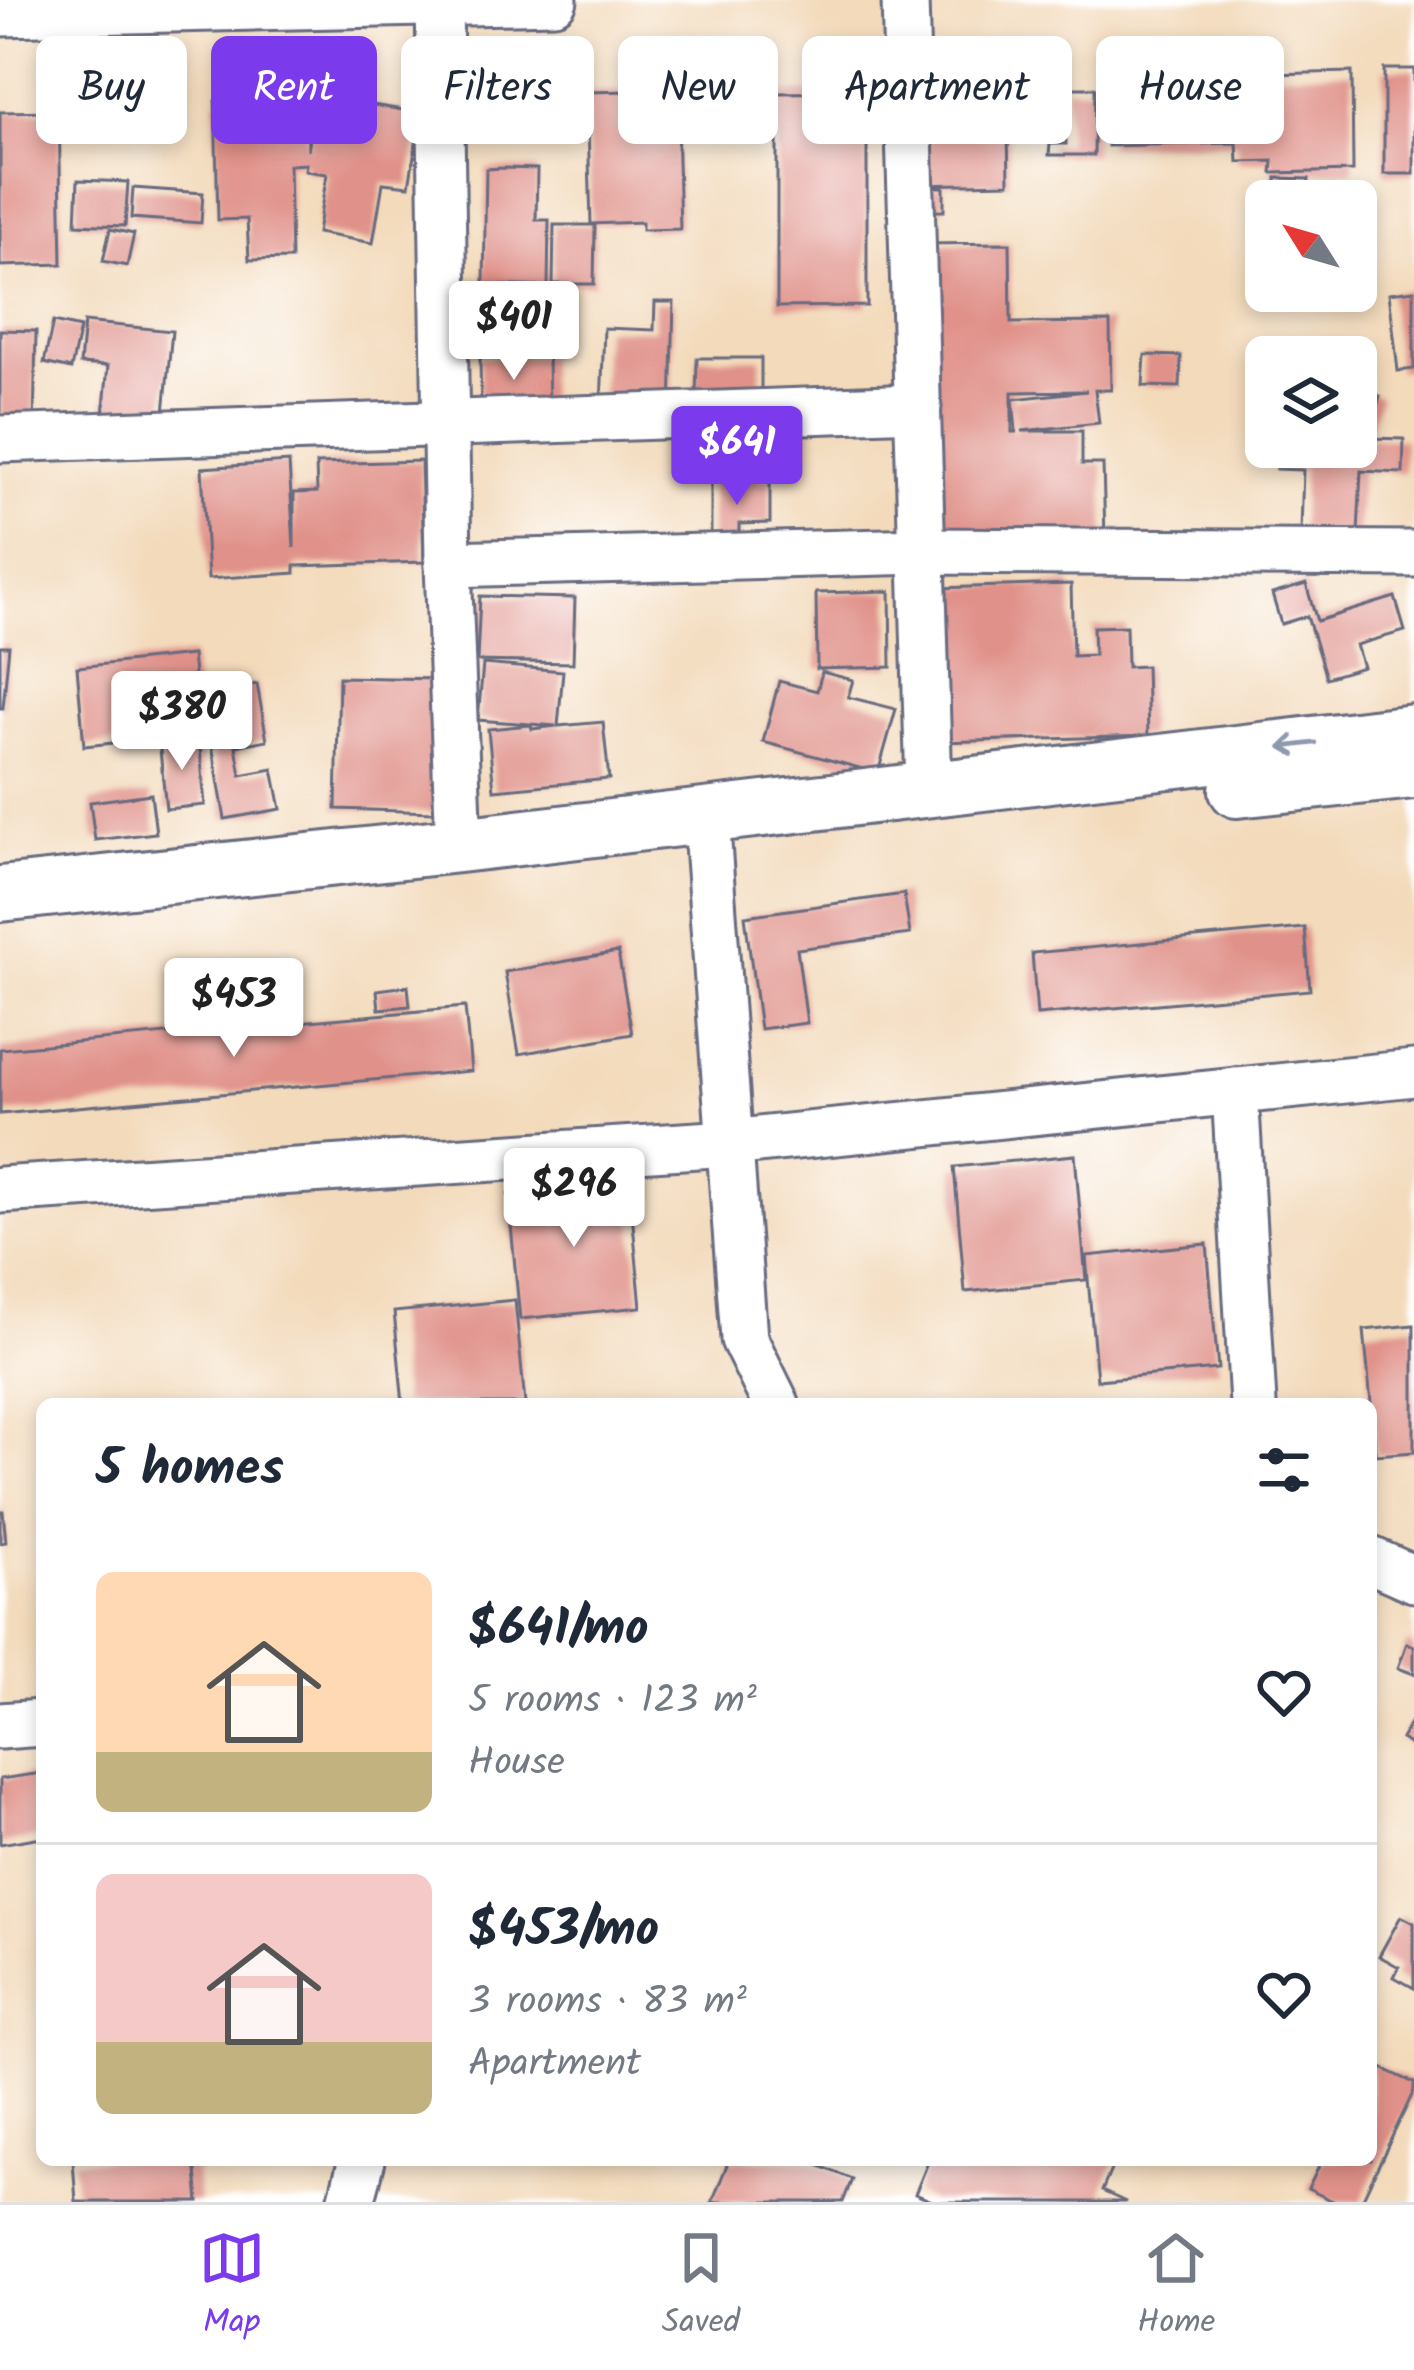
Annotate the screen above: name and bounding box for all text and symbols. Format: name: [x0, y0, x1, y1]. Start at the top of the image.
chip: Buy: [36, 36, 187, 144]
chip: Rent: [211, 36, 377, 144]
chip: Filters: [401, 36, 594, 144]
chip: New: [618, 36, 778, 144]
chip: Apartment: [802, 36, 1072, 144]
chip: House: [1096, 36, 1284, 144]
north arrow: [1245, 180, 1377, 312]
map controls: [1245, 180, 1377, 468]
pin: $401: [443, 281, 585, 383]
text: $401: [476, 289, 552, 351]
button: layers: [1245, 336, 1377, 468]
pin: $641: [666, 406, 808, 508]
text: $641: [698, 414, 776, 476]
pin: $380: [111, 671, 253, 773]
text: $380: [138, 679, 226, 741]
one-way arrow: [1279, 735, 1318, 757]
pin: $453: [163, 958, 305, 1060]
text: $453: [191, 966, 277, 1028]
pin: $296: [503, 1148, 645, 1250]
text: $296: [531, 1156, 617, 1218]
text: 5 homes: [96, 1430, 284, 1511]
icon: filters: [1251, 1437, 1317, 1503]
text: $641/mo: [468, 1590, 648, 1671]
icon: home: [192, 1620, 336, 1764]
icon: heart: [1251, 1659, 1317, 1725]
text: 5 rooms · 123 m²: [468, 1671, 757, 1733]
text: House: [468, 1733, 565, 1795]
text: $453/mo: [468, 1891, 659, 1972]
icon: home: [192, 1922, 336, 2066]
icon: heart: [1251, 1961, 1317, 2027]
text: 3 rooms · 83 m²: [468, 1972, 747, 2034]
text: Apartment: [468, 2034, 641, 2096]
tab: Map: [199, 2225, 265, 2350]
tab: Saved: [662, 2225, 740, 2350]
tab: Home: [1137, 2225, 1215, 2350]

